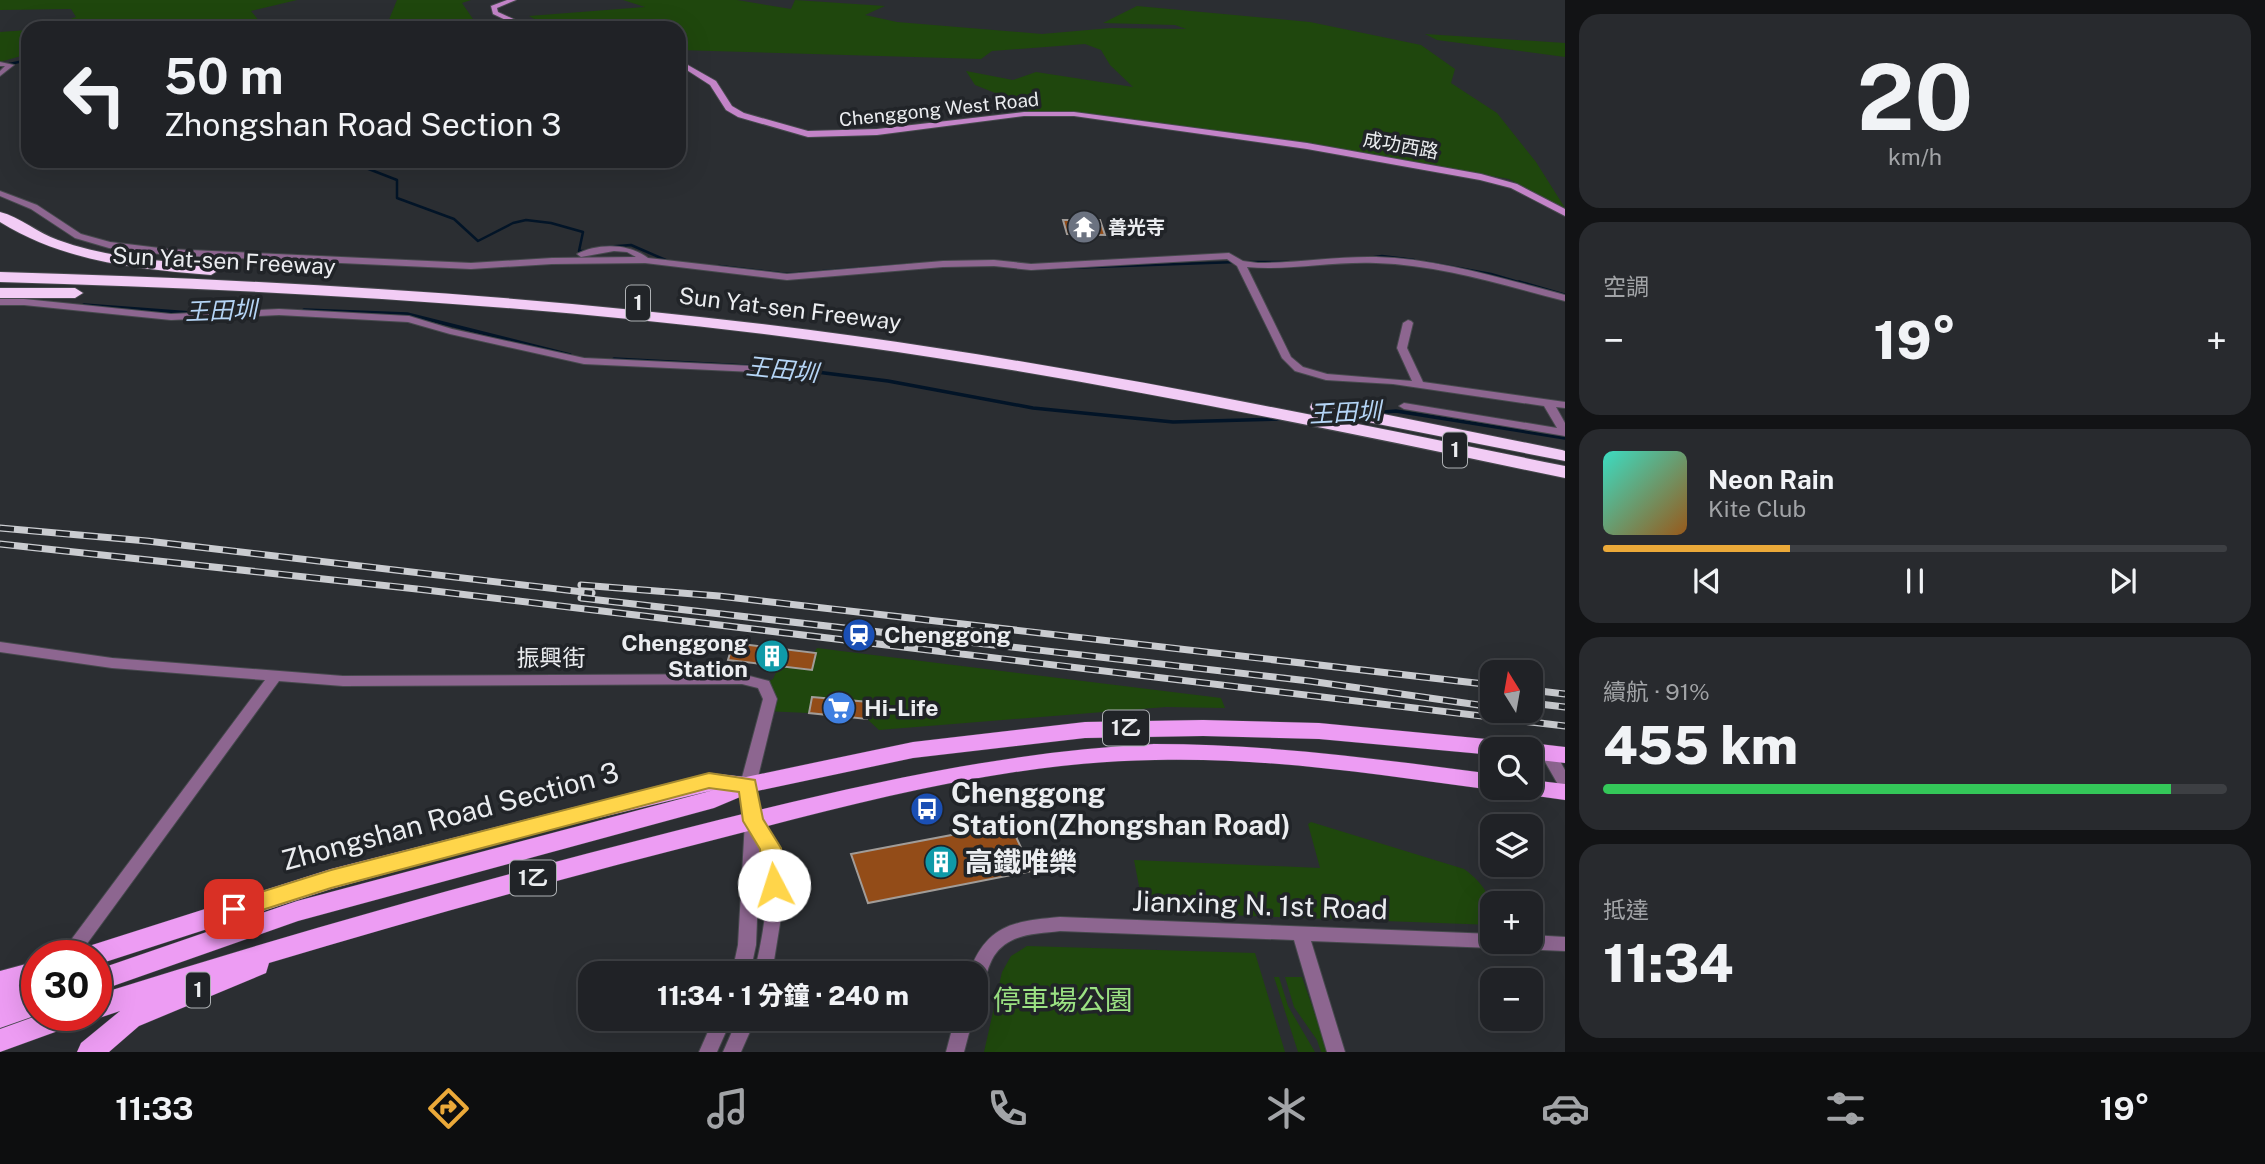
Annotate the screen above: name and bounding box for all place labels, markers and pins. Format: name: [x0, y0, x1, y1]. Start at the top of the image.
temple icon: 善光寺: [1065, 208, 1103, 246]
place label: 善光寺: [1108, 216, 1165, 238]
station icon: Chenggong: [840, 616, 878, 654]
place label: Chenggong: [884, 621, 1011, 648]
place label: Chenggong Station: [621, 629, 748, 682]
building icon: Chenggong Station: [753, 637, 791, 675]
supermarket icon: Hi-Life: [820, 689, 858, 727]
place label: Hi-Life: [864, 694, 939, 721]
place label: Chenggong Station(Zhongshan Road): [951, 776, 1291, 841]
bus stop icon: Chenggong Station(Zhongshan Road): [908, 790, 946, 828]
building icon: 高鐵唯樂: [922, 843, 960, 881]
place label: 高鐵唯樂: [965, 845, 1077, 878]
pin: [204, 879, 264, 939]

